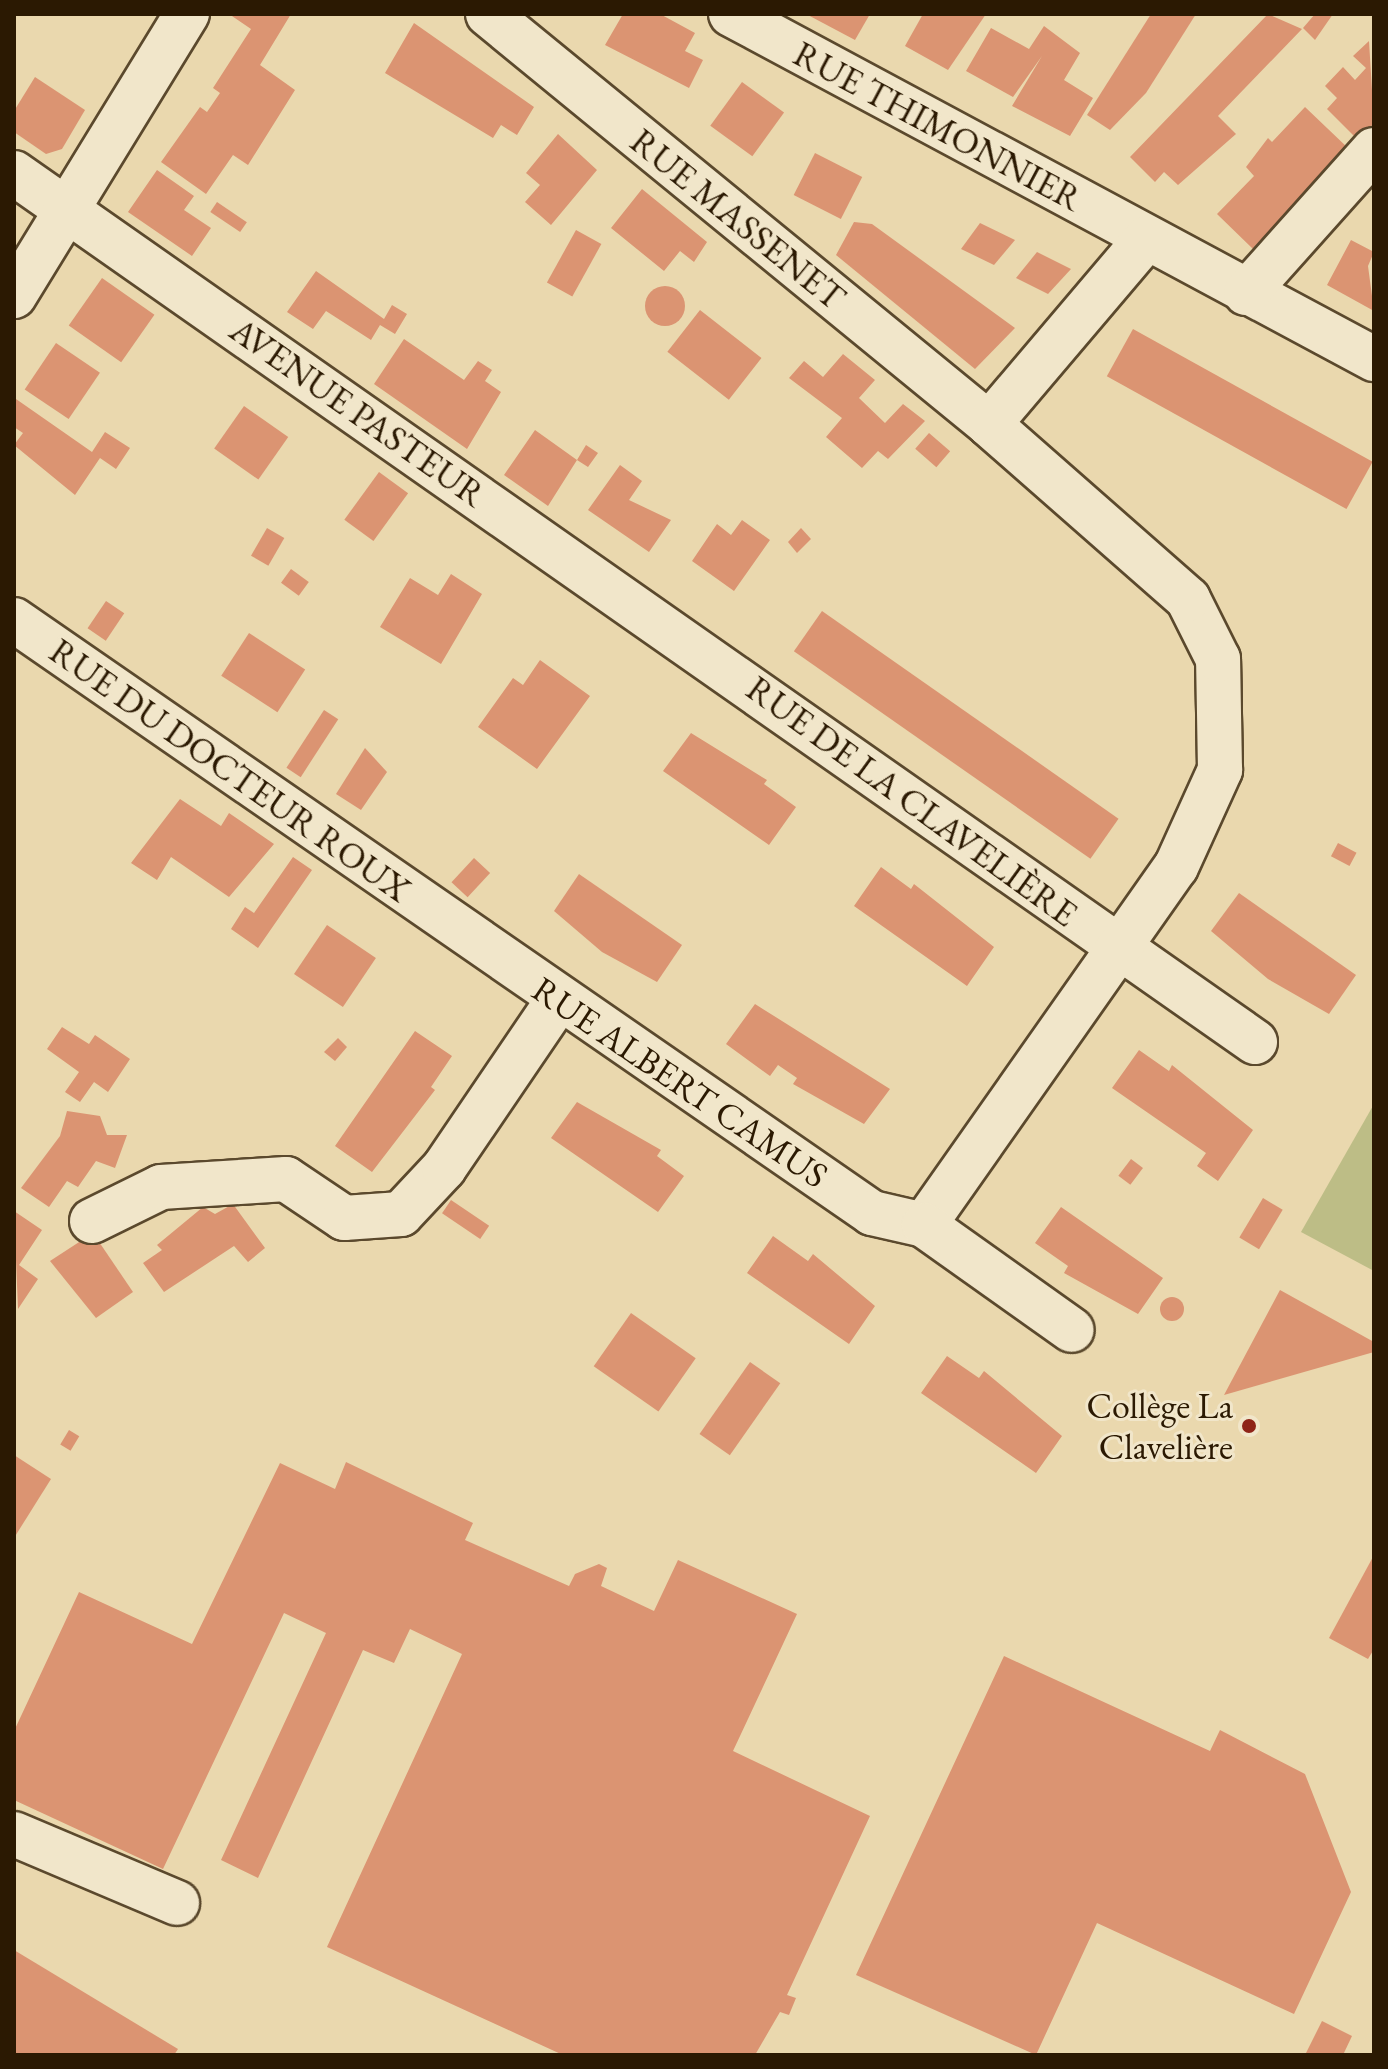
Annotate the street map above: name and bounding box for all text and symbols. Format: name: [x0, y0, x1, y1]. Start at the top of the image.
street label: RUE THIMONNIER: [786, 32, 1090, 220]
street label: RUE MASSENET: [622, 119, 854, 319]
street label: AVENUE PASTEUR: [222, 308, 494, 516]
street label: RUE DU DOCTEUR ROUX: [42, 629, 418, 911]
street label: RUE DE LA CLAVELIÈRE: [738, 667, 1086, 935]
street label: RUE ALBERT CAMUS: [524, 967, 836, 1197]
place label: Collège La Clavelière: [1087, 1383, 1233, 1468]
marker: Collège La Clavelière: [1240, 1417, 1258, 1435]

